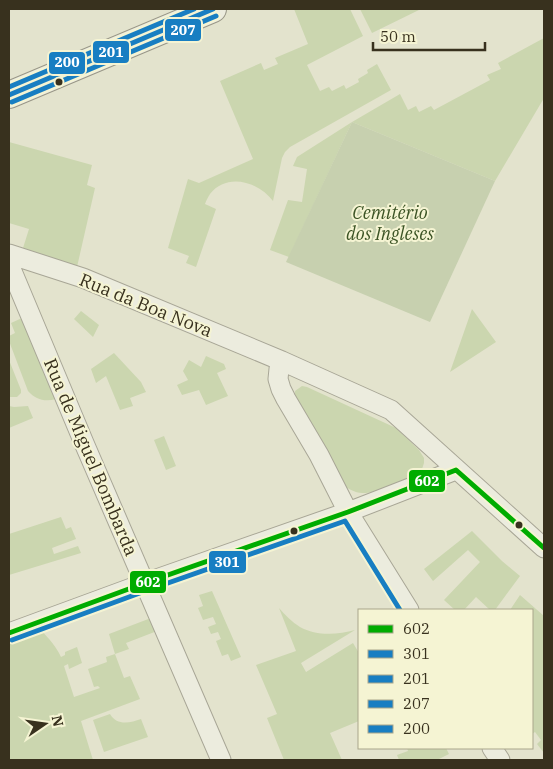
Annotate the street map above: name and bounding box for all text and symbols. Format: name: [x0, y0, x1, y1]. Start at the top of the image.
line badge: 207: [164, 18, 202, 42]
scale bar: [373, 20, 486, 52]
text: 207: [170, 21, 196, 39]
text: 50 m: [380, 27, 416, 46]
line badge: 201: [92, 40, 130, 64]
text: 201: [98, 43, 124, 61]
line badge: 200: [48, 51, 86, 75]
text: 200: [54, 53, 80, 71]
unlabelled marker: [54, 77, 64, 87]
park label: Cemitério dos Ingleses: [346, 201, 434, 245]
street label: Rua da Boa Nova: [76, 268, 216, 342]
street label: Rua de Miguel Bombarda: [39, 355, 143, 559]
line badge: 602: [408, 469, 446, 493]
text: 602: [414, 472, 440, 490]
unlabelled marker: [514, 520, 524, 530]
unlabelled marker: [289, 526, 299, 536]
line badge: 301: [208, 550, 247, 574]
text: 301: [214, 553, 240, 571]
line badge: 602: [129, 570, 167, 594]
text: 602: [135, 573, 161, 591]
legend: [358, 609, 533, 749]
text: 602: [403, 619, 430, 638]
text: 301: [403, 644, 430, 663]
text: 201: [403, 669, 430, 688]
text: 207: [403, 694, 430, 713]
north arrow: [20, 699, 70, 749]
text: N: [48, 714, 68, 728]
text: 200: [403, 719, 430, 738]

